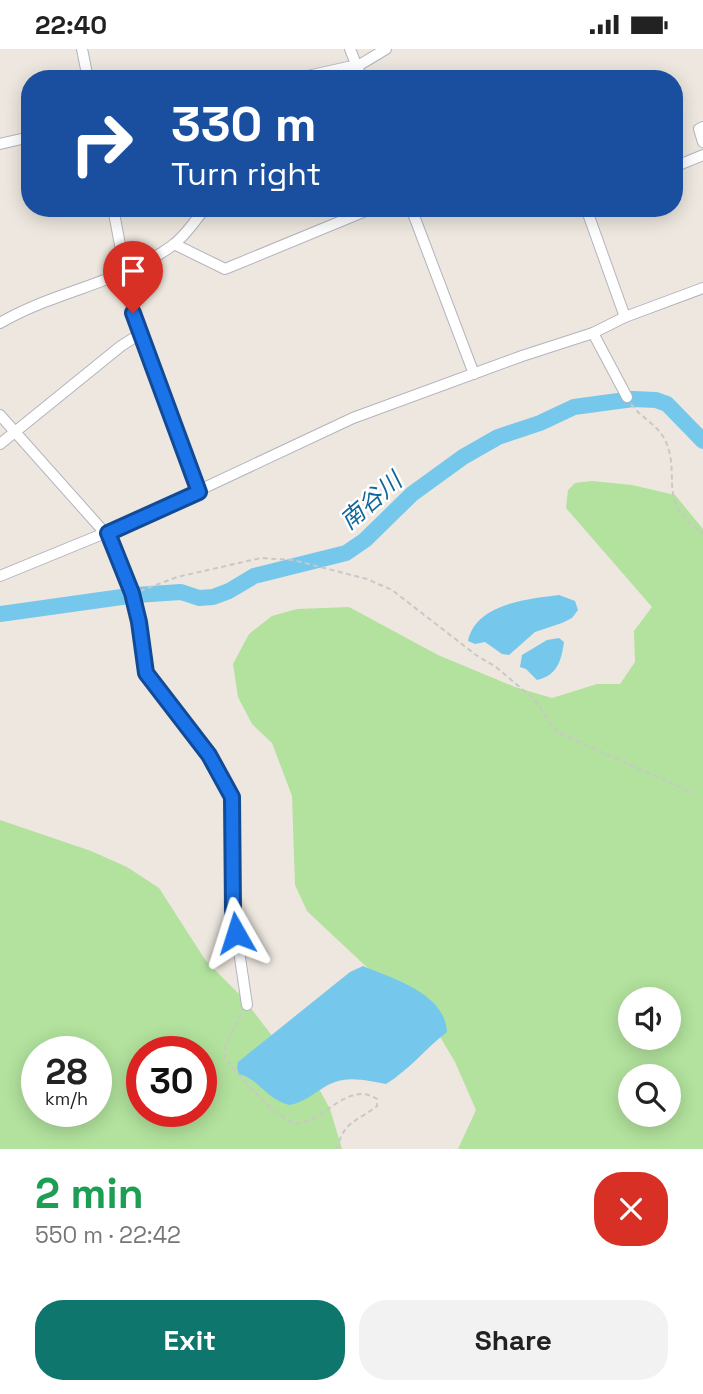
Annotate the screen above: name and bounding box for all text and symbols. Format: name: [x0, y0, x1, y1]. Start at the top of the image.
text: 22:40: [35, 8, 107, 42]
text: 330 m: [171, 93, 317, 155]
icon: right: [56, 98, 147, 189]
text: Turn right: [171, 154, 321, 194]
pin: [103, 241, 163, 313]
icon: arrive: [114, 252, 152, 290]
water label: 南谷川: [333, 463, 410, 536]
position arrow: [199, 896, 273, 970]
map controls: [618, 987, 681, 1127]
button: sound: [618, 987, 681, 1050]
speed limit sign: 30: [126, 1036, 217, 1127]
text: 28: [46, 1050, 87, 1094]
button: search: [618, 1064, 681, 1127]
text: km/h: [45, 1087, 88, 1110]
text: 2 min: [35, 1167, 144, 1220]
button: close: [594, 1172, 668, 1246]
text: 550 m · 22:42: [35, 1220, 181, 1250]
button: Exit: [35, 1300, 345, 1380]
button: Share: [359, 1300, 668, 1380]

